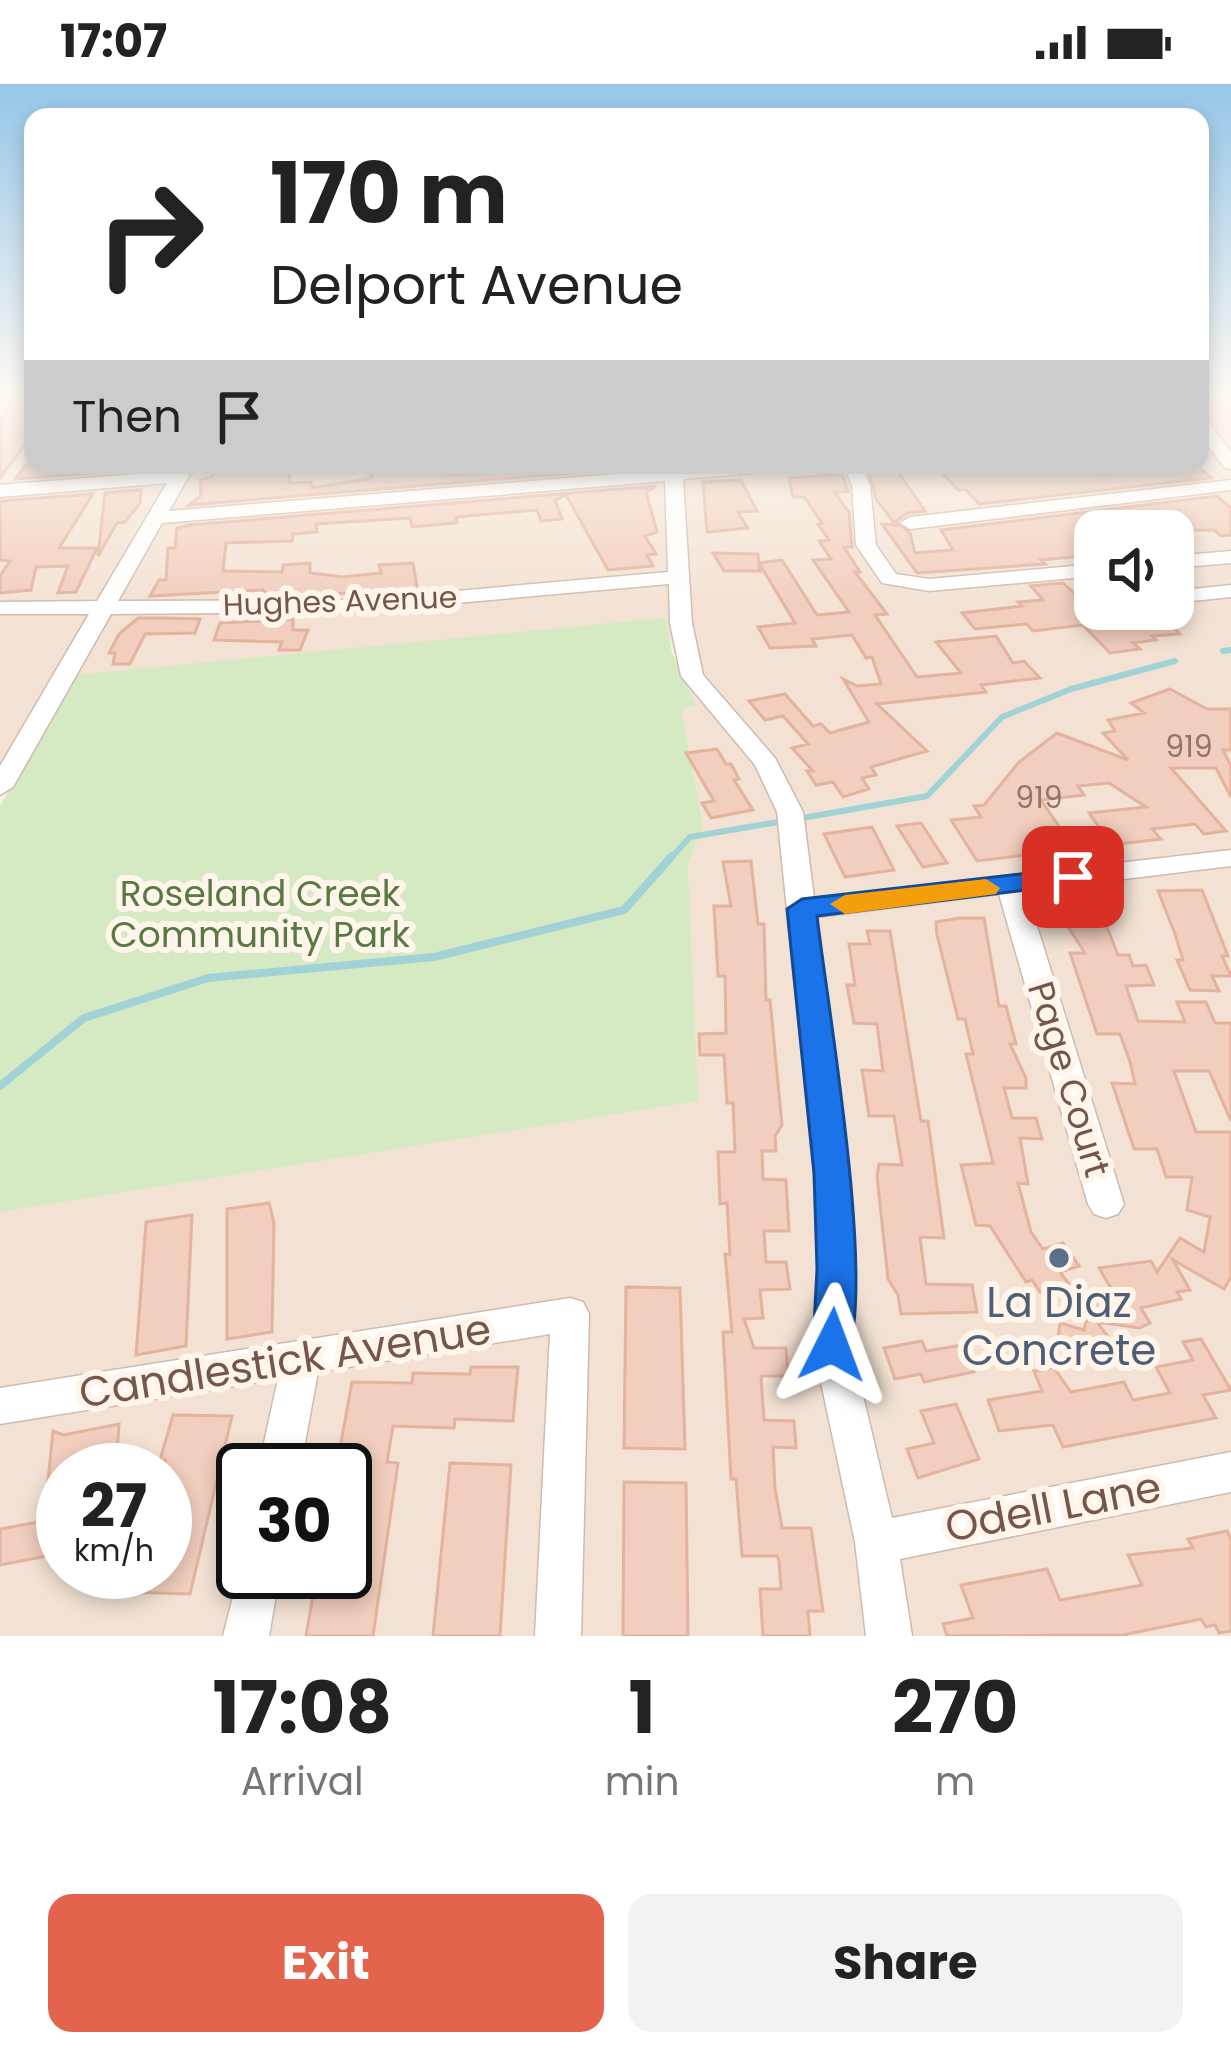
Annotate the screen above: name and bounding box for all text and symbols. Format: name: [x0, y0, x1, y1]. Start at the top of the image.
text: 17:07: [60, 10, 167, 73]
text: 170 m: [270, 135, 508, 252]
icon: right: [72, 156, 228, 312]
text: Delport Avenue: [270, 247, 683, 323]
icon: arrive: [206, 384, 272, 450]
text: Then: [72, 385, 182, 448]
map controls: [1074, 510, 1194, 630]
button: sound: [1074, 510, 1194, 630]
street label: Hughes Avenue: [222, 575, 458, 627]
house number: 919: [1165, 725, 1213, 768]
house number: 919: [1015, 776, 1063, 819]
pin: [1022, 826, 1124, 928]
icon: arrive: [1040, 844, 1106, 910]
park label: Roseland Creek Community Park: [110, 868, 410, 960]
street label: Page Court: [1015, 975, 1123, 1183]
marker: La Diaz Concrete: [1046, 1245, 1072, 1271]
place label: La Diaz Concrete: [962, 1273, 1156, 1380]
position arrow: [769, 1282, 895, 1408]
street label: Candlestick Avenue: [75, 1299, 495, 1423]
speed limit sign: 30: [216, 1443, 372, 1599]
street label: Odell Lane: [940, 1457, 1166, 1557]
text: 27: [81, 1464, 147, 1548]
text: km/h: [74, 1529, 154, 1572]
text: 17:08: [213, 1657, 392, 1758]
text: 1: [628, 1657, 656, 1758]
text: 270: [892, 1657, 1018, 1758]
text: Arrival: [241, 1754, 364, 1809]
text: min: [605, 1754, 679, 1809]
text: m: [935, 1754, 975, 1809]
button: Exit: [48, 1894, 604, 2032]
button: Share: [628, 1894, 1183, 2032]

